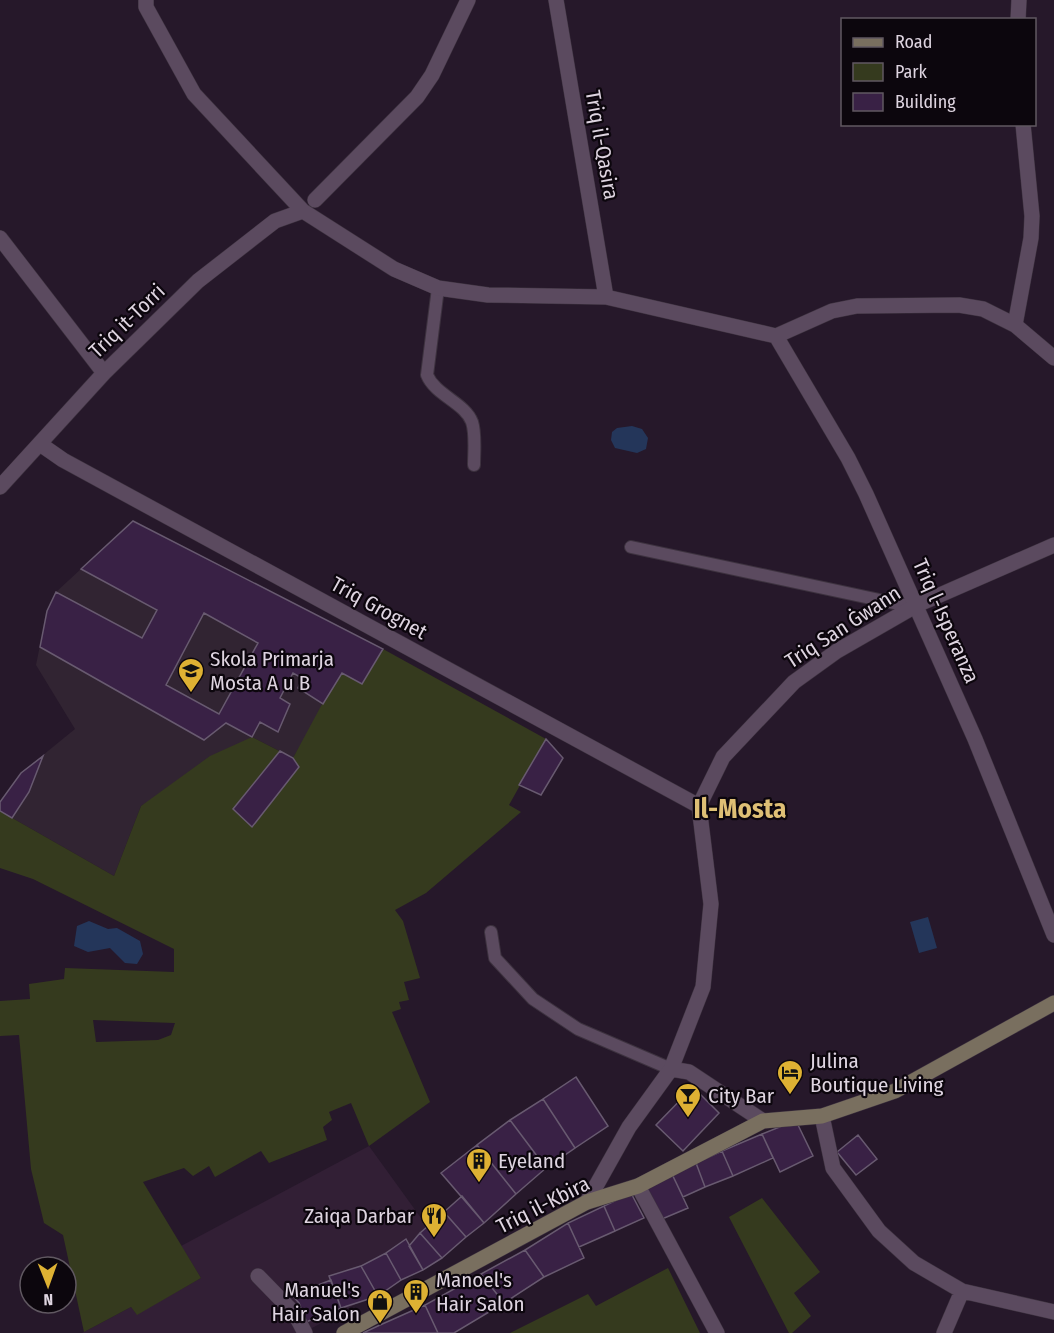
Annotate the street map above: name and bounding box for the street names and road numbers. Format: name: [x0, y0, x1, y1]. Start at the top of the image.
street label: Triq il-Qasira: [580, 88, 624, 202]
street label: Triq it-Torri: [84, 278, 170, 364]
street label: Triq l-Isperanza: [907, 555, 985, 687]
street label: Triq Grognet: [326, 571, 432, 645]
street label: Triq San Ġwann: [780, 580, 906, 674]
street label: Triq il-Kbira: [492, 1171, 594, 1239]

